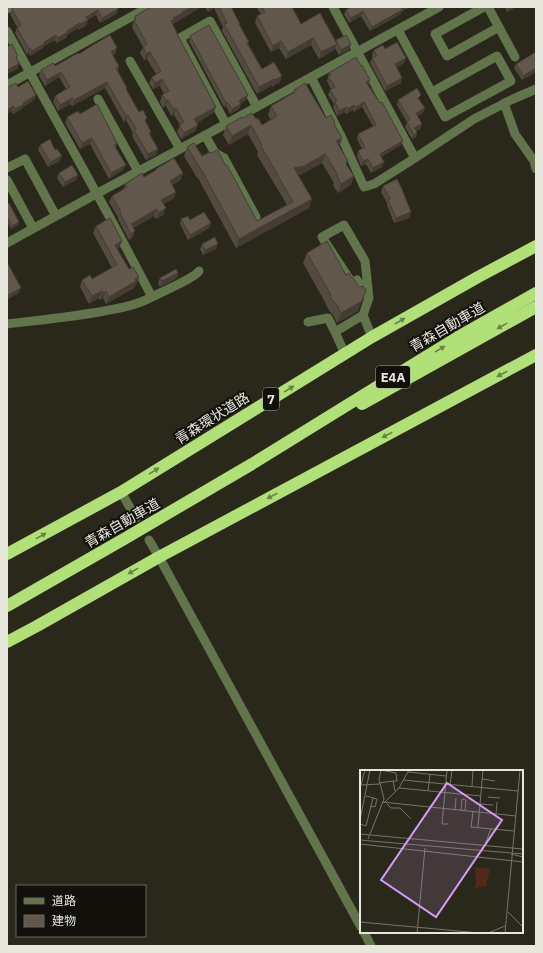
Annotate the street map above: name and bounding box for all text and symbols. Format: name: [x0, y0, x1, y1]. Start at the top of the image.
street label: 青森自動車道: [406, 298, 488, 356]
one-way arrow: [394, 318, 406, 325]
one-way arrow: [496, 323, 508, 330]
one-way arrow: [434, 345, 446, 352]
road number: E4A: [376, 366, 410, 388]
one-way arrow: [496, 370, 507, 377]
one-way arrow: [283, 385, 295, 392]
street label: 青森環状道路: [172, 388, 252, 448]
road number: 7: [263, 388, 279, 410]
one-way arrow: [381, 431, 393, 438]
one-way arrow: [148, 468, 160, 475]
one-way arrow: [266, 493, 278, 499]
street label: 青森自動車道: [81, 494, 163, 552]
one-way arrow: [35, 532, 47, 539]
one-way arrow: [127, 568, 139, 575]
inset map: [360, 770, 523, 933]
legend: [16, 885, 146, 937]
text: 道路: [52, 893, 76, 908]
text: 建物: [52, 913, 76, 928]

